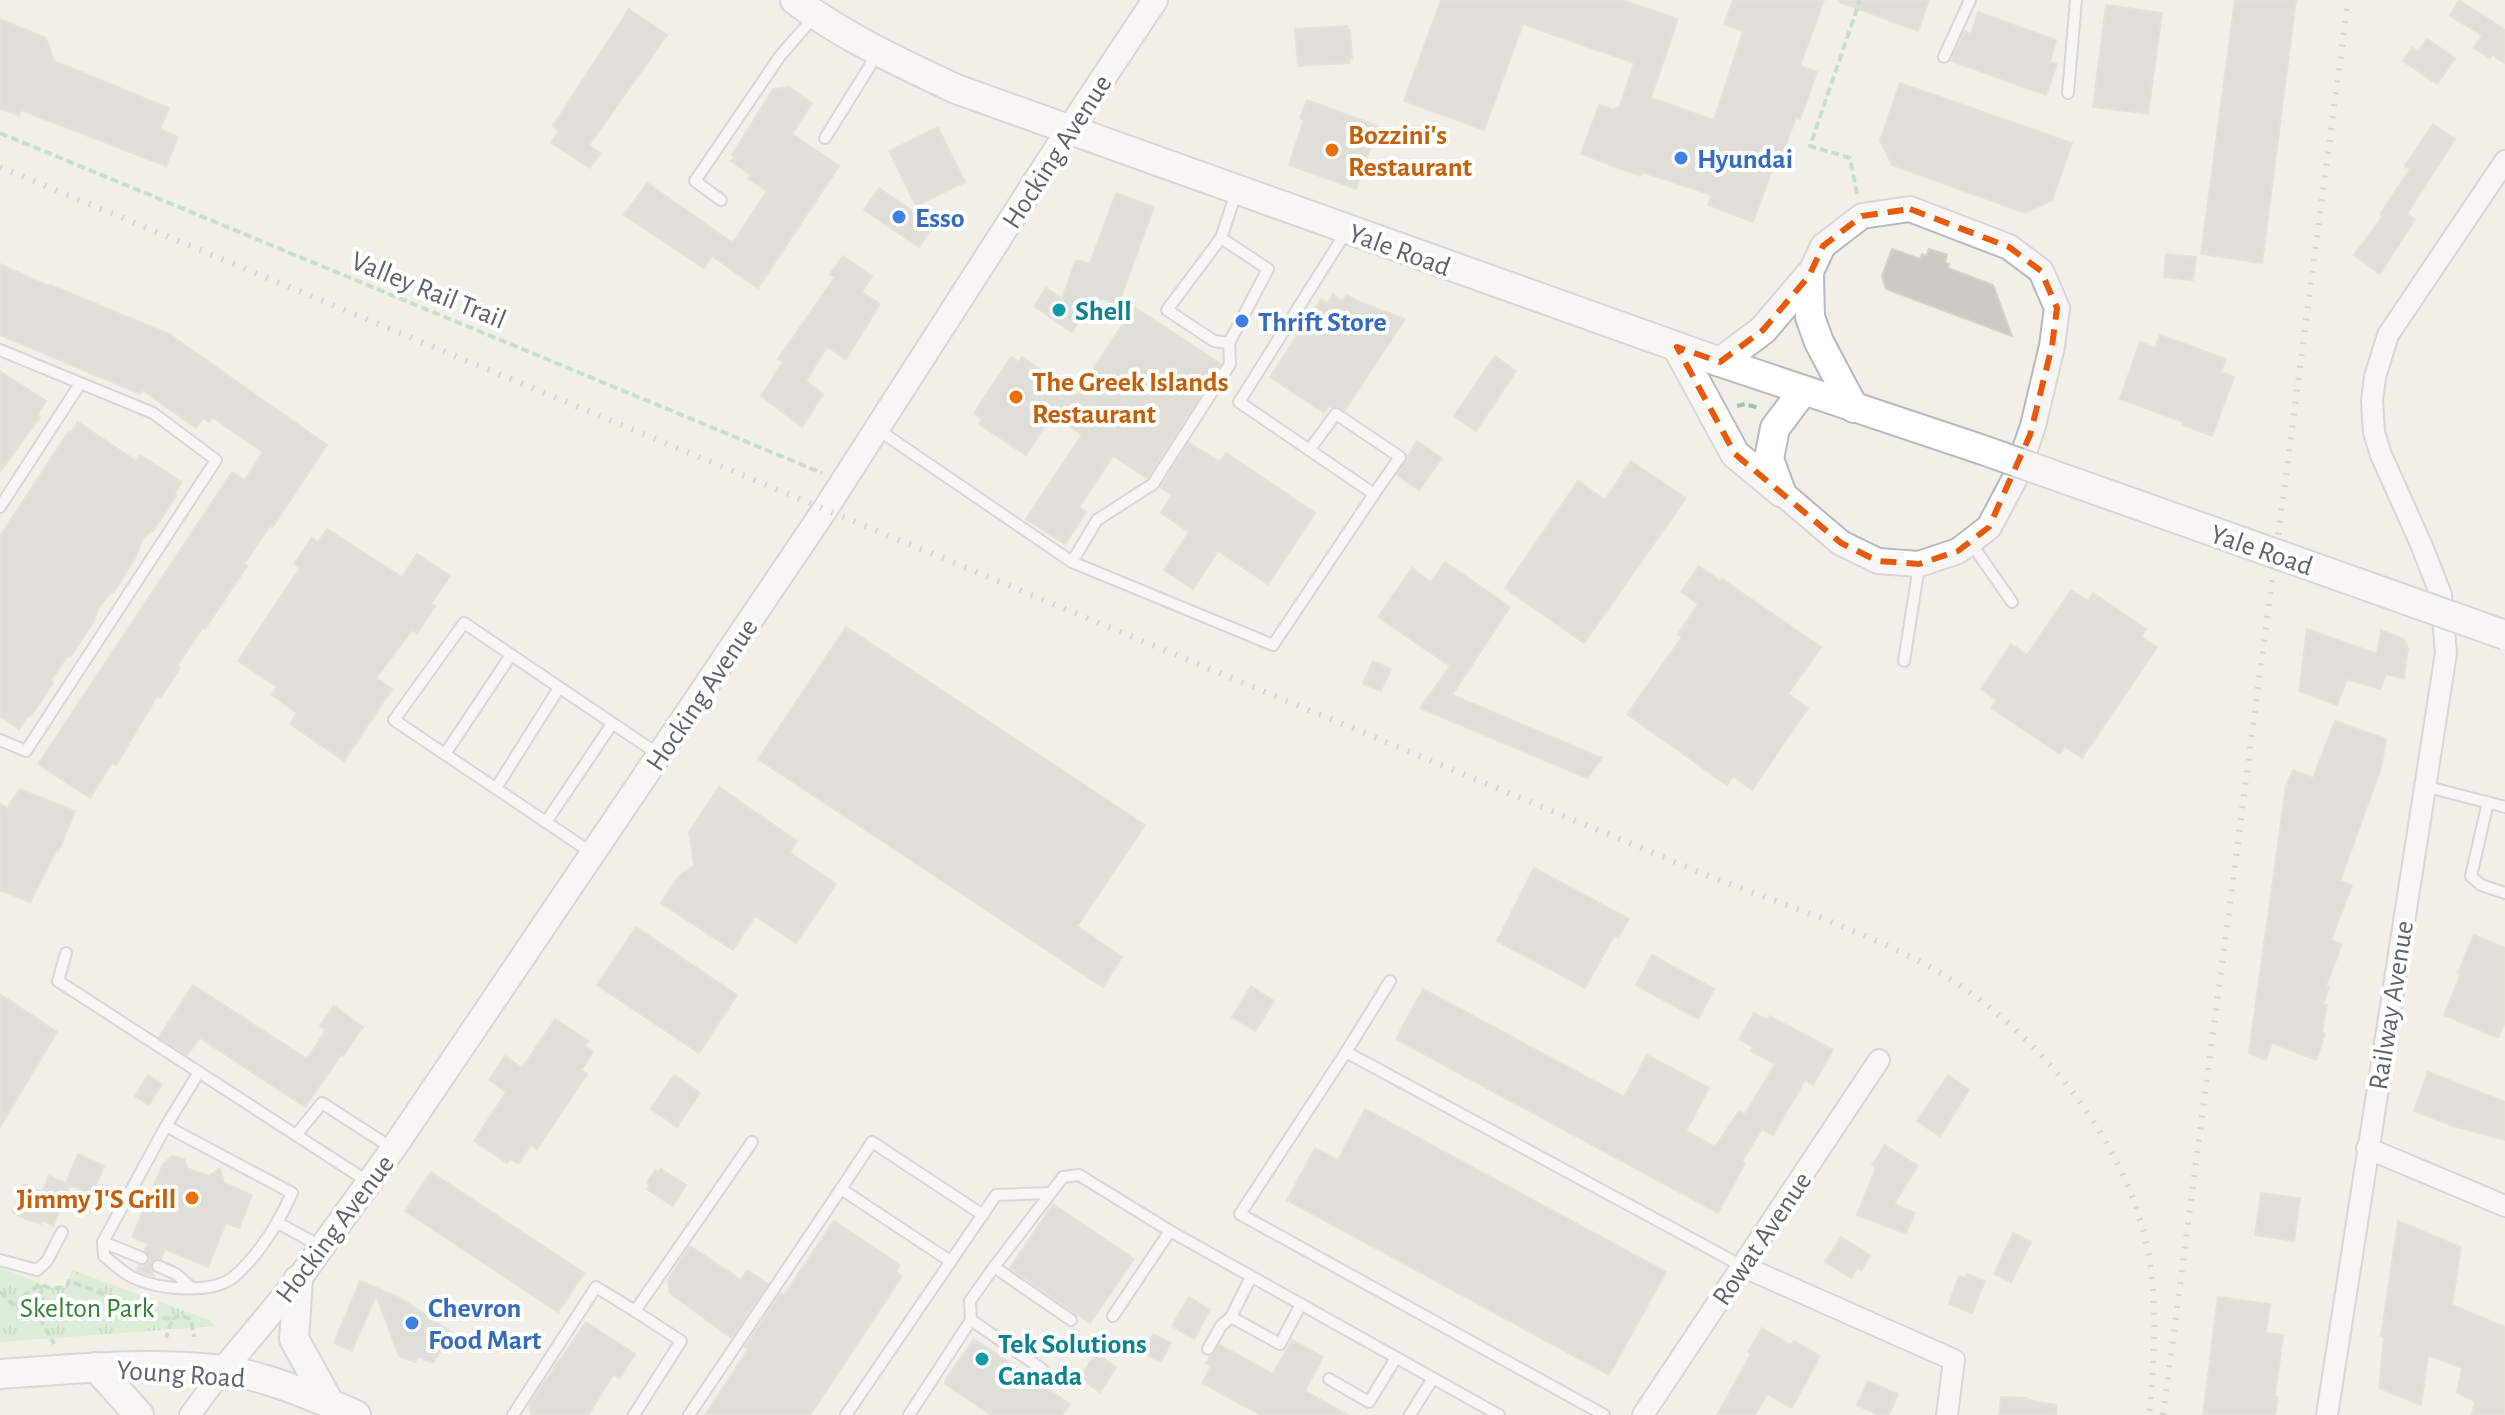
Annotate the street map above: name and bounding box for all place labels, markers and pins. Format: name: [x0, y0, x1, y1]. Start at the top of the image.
place label: Bozzini's Restaurant: [1348, 122, 1473, 182]
marker: Bozzini's Restaurant: [1323, 141, 1341, 159]
place label: Hyundai: [1697, 146, 1793, 174]
marker: Hyundai: [1672, 149, 1690, 167]
place label: Esso: [915, 205, 965, 233]
marker: Esso: [890, 208, 908, 226]
place label: Shell: [1075, 298, 1132, 326]
marker: Shell: [1050, 301, 1068, 319]
place label: Thrift Store: [1258, 309, 1387, 337]
marker: Thrift Store: [1233, 312, 1251, 330]
place label: The Greek Islands Restaurant: [1032, 369, 1229, 429]
marker: The Greek Islands Restaurant: [1007, 388, 1025, 406]
place label: Jimmy J'S Grill: [17, 1186, 176, 1214]
marker: Jimmy J'S Grill: [183, 1189, 201, 1207]
place label: Chevron Food Mart: [428, 1295, 542, 1355]
marker: Chevron Food Mart: [403, 1314, 421, 1332]
place label: Tek Solutions Canada: [998, 1331, 1147, 1391]
marker: Tek Solutions Canada: [973, 1350, 991, 1368]

